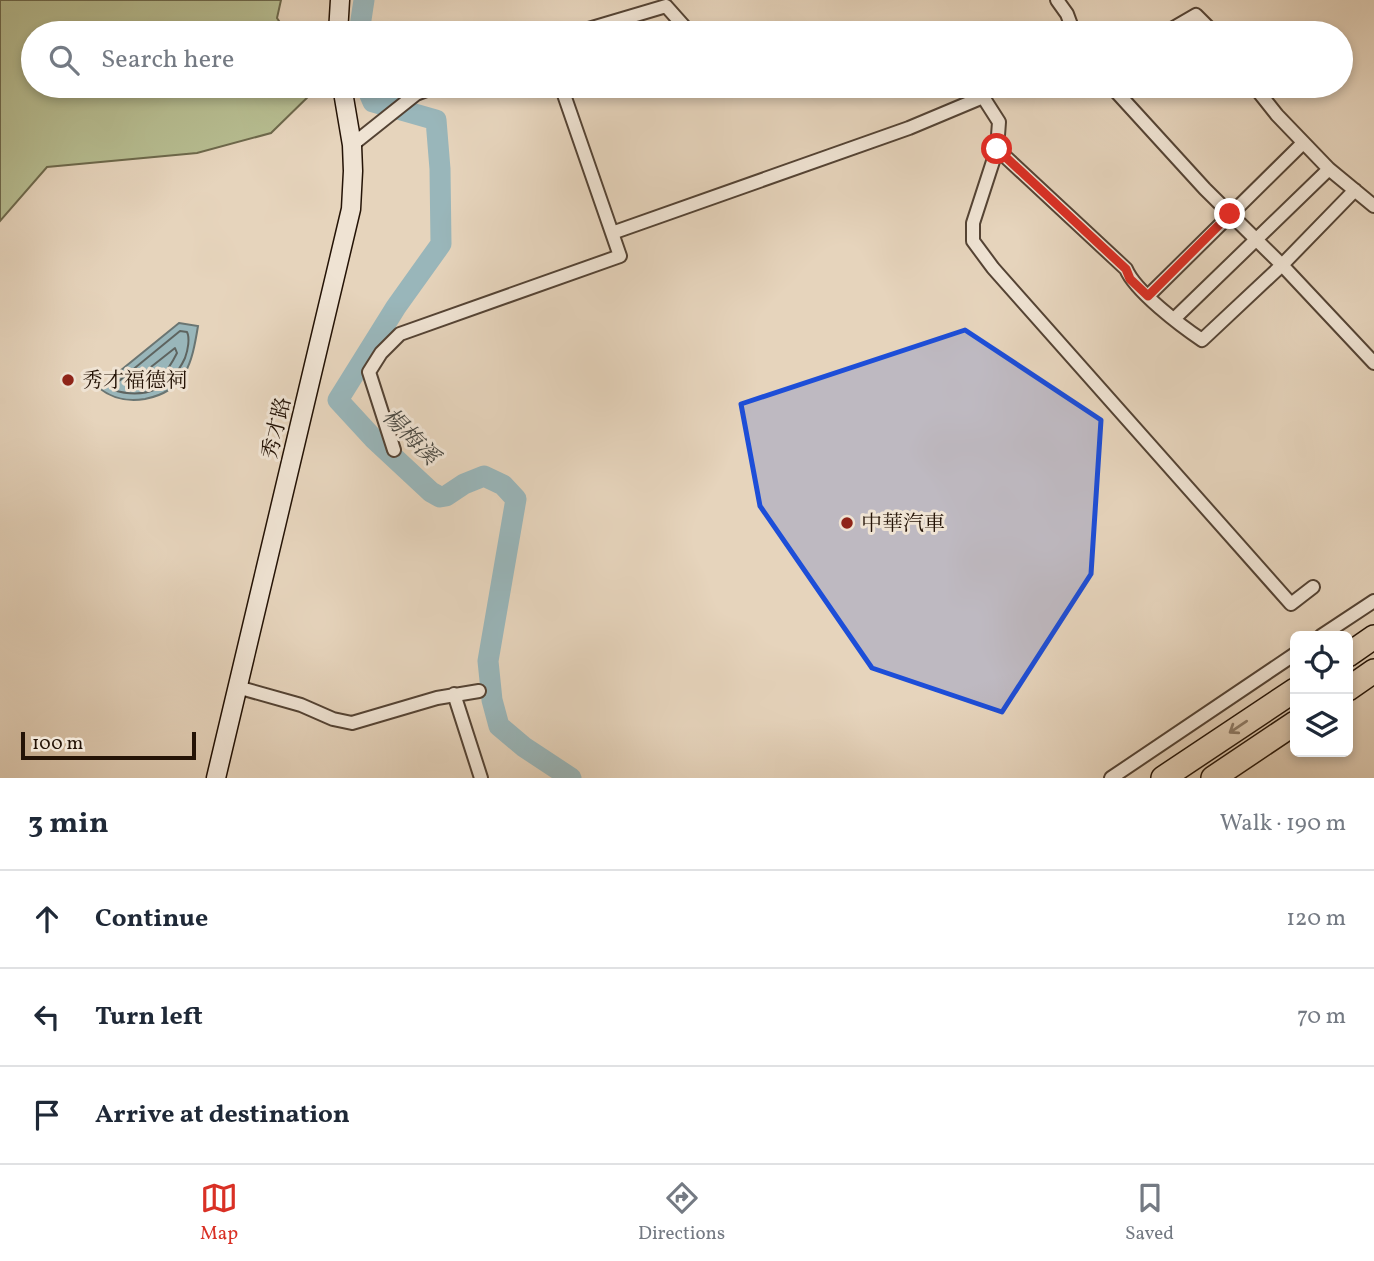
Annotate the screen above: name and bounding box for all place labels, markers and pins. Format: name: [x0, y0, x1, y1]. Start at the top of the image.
place label: 秀才福德祠: [82, 367, 187, 396]
marker: 秀才福德祠: [60, 372, 76, 388]
place label: 中華汽車: [861, 510, 945, 539]
marker: 中華汽車: [839, 515, 855, 531]

